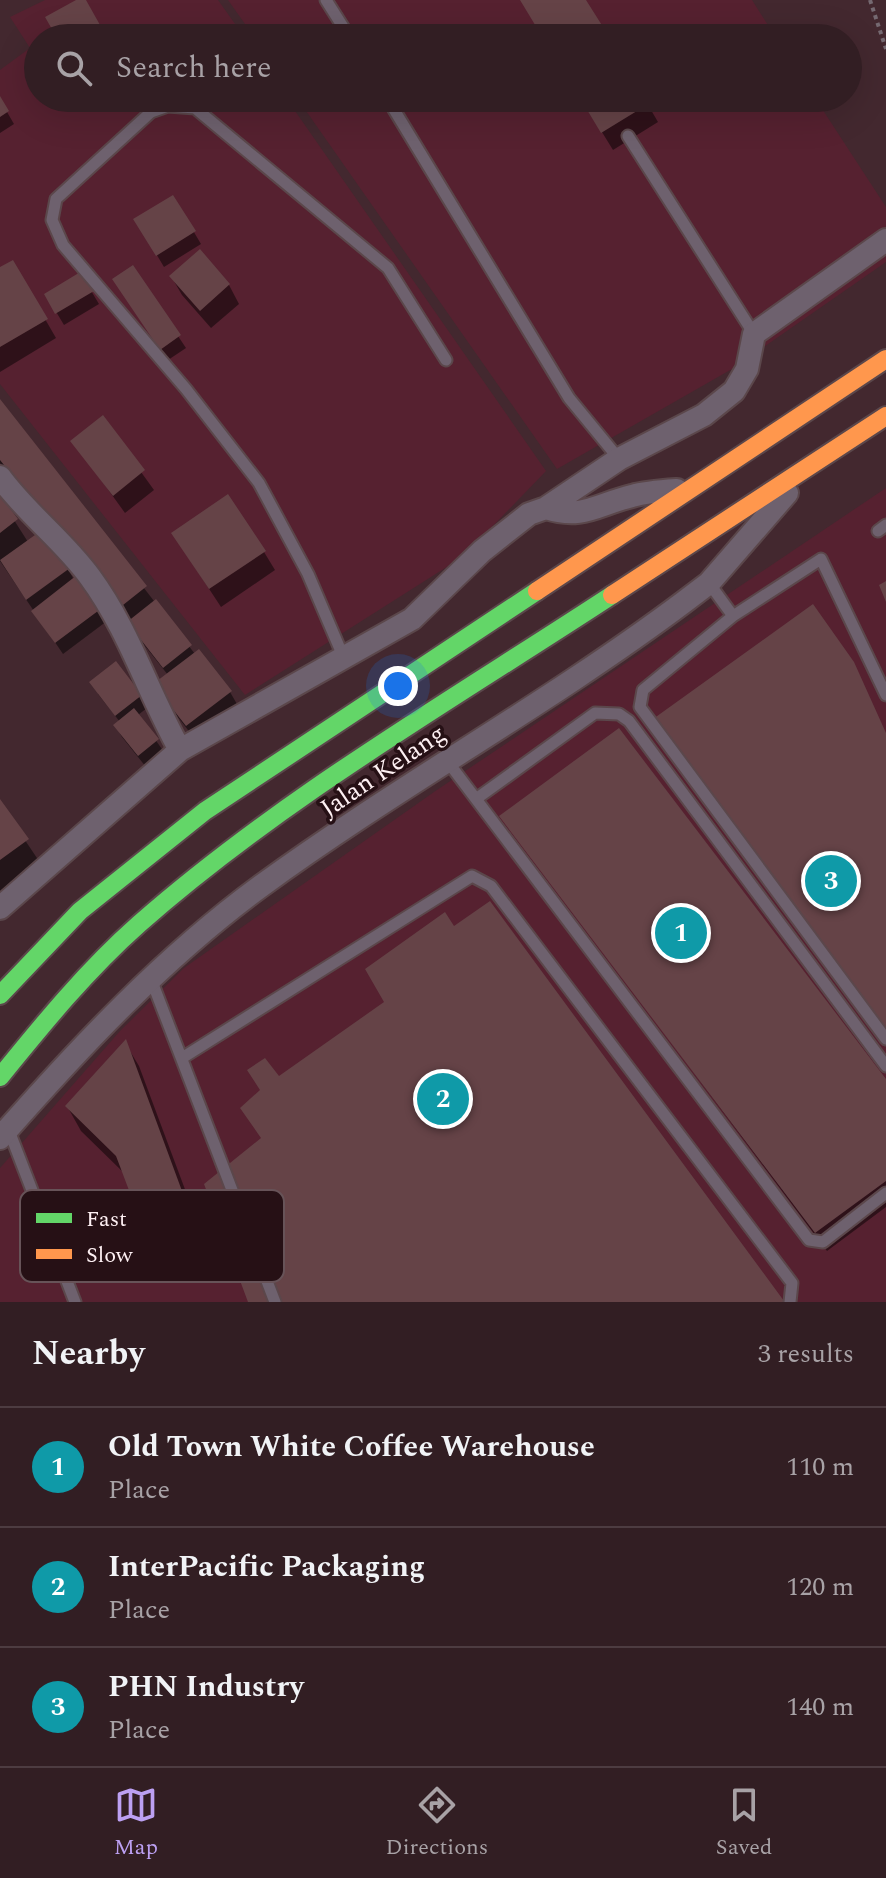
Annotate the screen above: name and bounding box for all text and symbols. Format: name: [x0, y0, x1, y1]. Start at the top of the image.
search box: [24, 24, 862, 112]
text: Search here: [116, 45, 272, 91]
icon: search: [52, 46, 96, 90]
your location: [378, 666, 418, 706]
street label: Jalan Kelang: [312, 714, 454, 828]
pin: 3: [805, 851, 857, 911]
pin: 1: [655, 903, 707, 963]
pin: 2: [417, 1069, 469, 1129]
legend: [20, 1190, 284, 1282]
text: Fast: [86, 1203, 127, 1236]
text: Slow: [86, 1239, 134, 1272]
text: Nearby: [32, 1328, 145, 1380]
text: 3 results: [758, 1334, 854, 1374]
text: Old Town White Coffee Warehouse: [108, 1424, 595, 1470]
text: 1: [51, 1447, 65, 1487]
text: 110 m: [786, 1447, 854, 1487]
text: Place: [108, 1470, 170, 1510]
text: InterPacific Packaging: [108, 1544, 425, 1590]
text: 2: [51, 1567, 65, 1607]
text: 120 m: [786, 1567, 854, 1607]
text: Place: [108, 1590, 170, 1630]
text: PHN Industry: [108, 1664, 304, 1710]
text: 3: [51, 1687, 65, 1727]
text: 140 m: [786, 1687, 854, 1727]
text: Place: [108, 1710, 170, 1750]
tab: Map: [114, 1783, 158, 1864]
tab: Directions: [386, 1783, 488, 1864]
tab: Saved: [716, 1783, 772, 1864]

